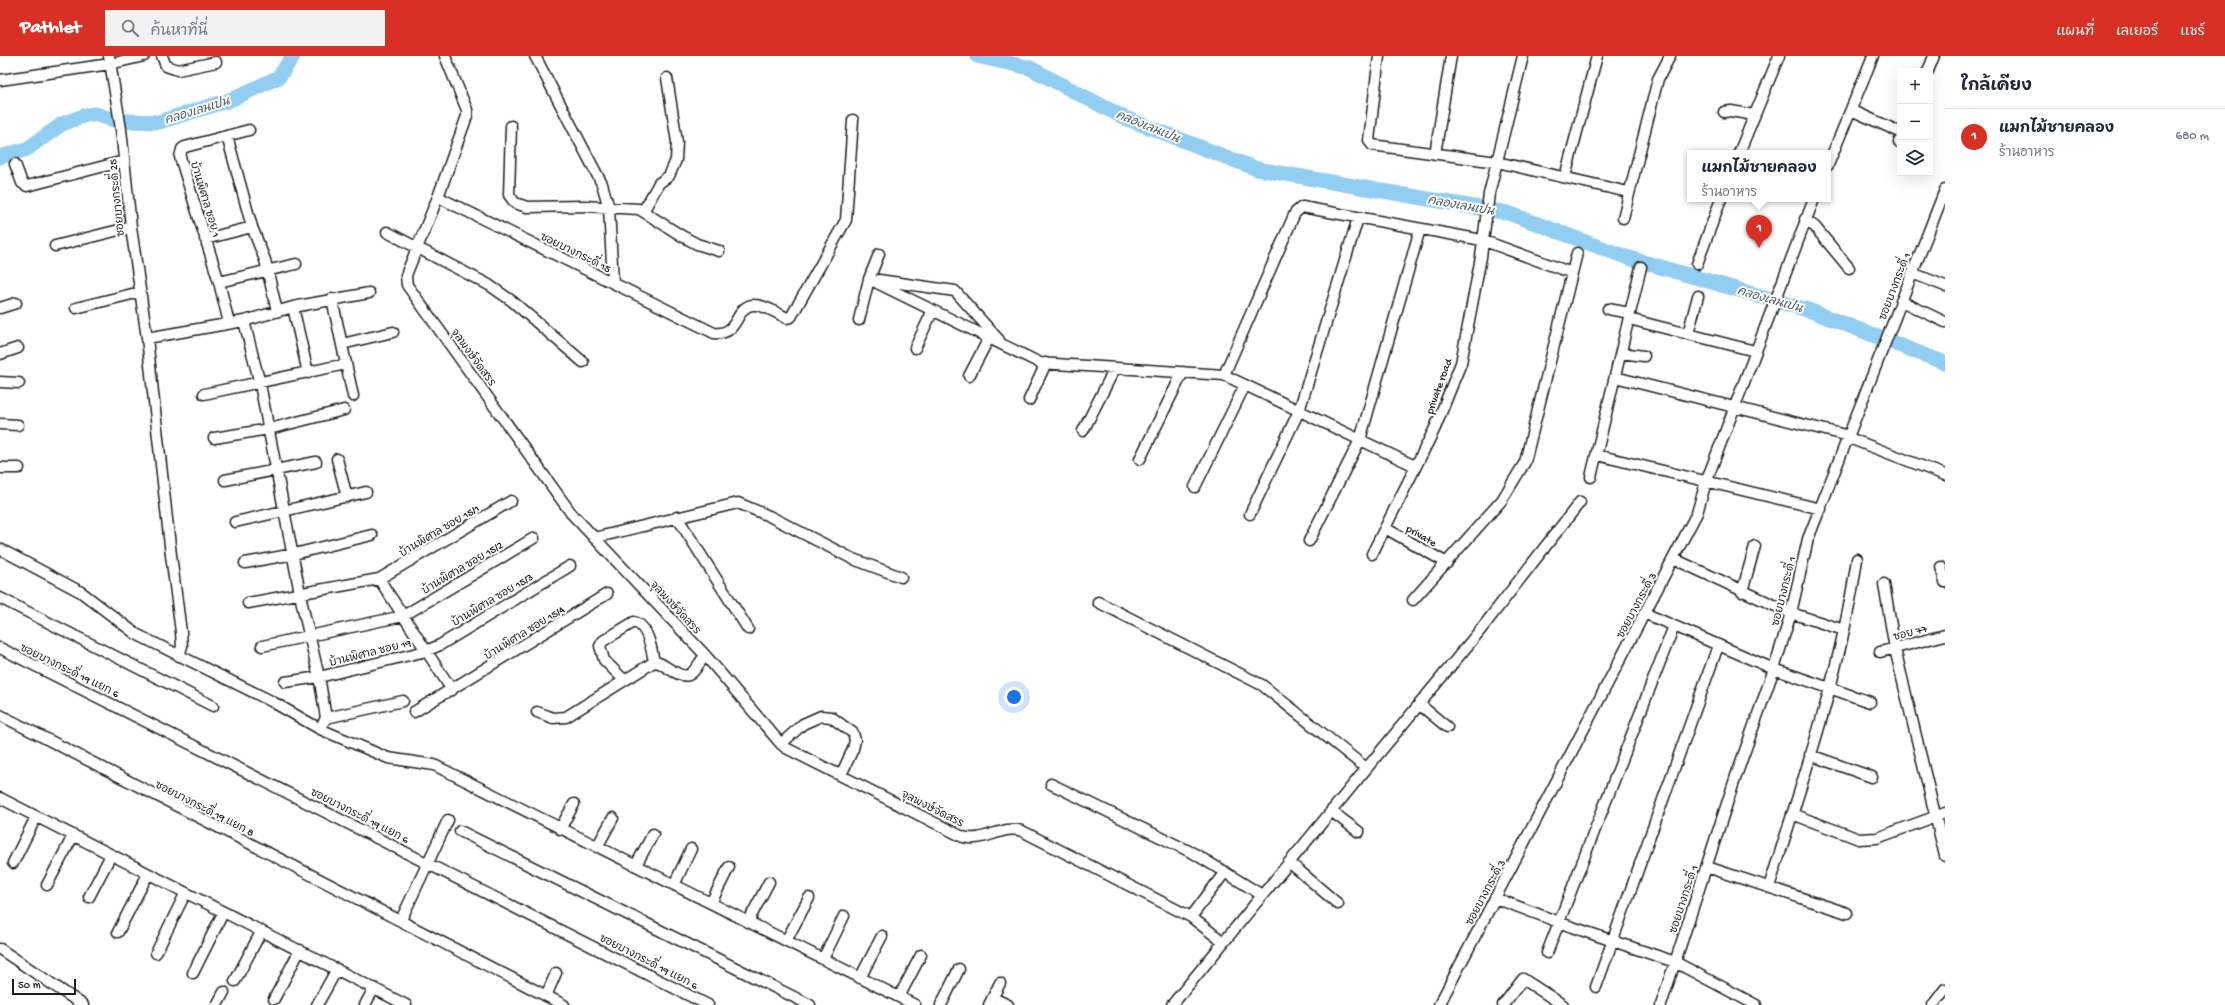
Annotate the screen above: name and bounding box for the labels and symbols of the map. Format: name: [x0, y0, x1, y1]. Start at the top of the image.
water label: คลองเลนเปน: [163, 93, 233, 128]
water label: คลองเลนเปน: [1114, 107, 1183, 147]
street label: ซอยบางกระดี่ 25: [101, 158, 128, 238]
street label: บ้านพิศาล ซอย 1: [187, 159, 224, 239]
water label: คลองเลนเปน: [1426, 192, 1496, 220]
pin: 1: [1746, 215, 1772, 248]
street label: ซอยบางกระดี่ 15: [538, 225, 616, 276]
street label: ซอยบางกระดี่ 1: [1871, 249, 1914, 322]
water label: คลองเลนเปน: [1735, 283, 1805, 317]
street label: จุลพงษ์จัดสรร: [447, 325, 501, 390]
street label: private road: [1424, 356, 1456, 417]
street label: บ้านพิศาล ซอย 15/1: [396, 501, 482, 560]
street label: private: [1403, 523, 1438, 550]
street label: บ้านพิศาล ซอย 15/2: [419, 537, 506, 598]
street label: ซอยบางกระดี่ 1: [1764, 554, 1799, 627]
street label: ซอยบางกระดี่ 3: [1609, 568, 1660, 641]
street label: บ้านพิศาล ซอย 15/3: [449, 569, 536, 630]
street label: จุลพงษ์จัดสรร: [646, 577, 705, 638]
street label: บ้านพิศาล ซอย 15/4: [481, 601, 568, 663]
street label: ซอย 77: [1892, 624, 1929, 644]
street label: บ้านพิศาล ซอย 19: [328, 635, 413, 670]
street label: ซอยบางกระดี่ 19 แยก 6: [18, 636, 124, 701]
your location: [1004, 687, 1024, 707]
street label: ซอยบางกระดี่ 19 แยก 8: [153, 773, 259, 840]
street label: ซอยบางกระดี่ 19 แยก 6: [308, 781, 414, 847]
street label: จุลพงษ์จัดสรร: [899, 785, 967, 832]
street label: ซอยบางกระดี่ 3: [1458, 855, 1509, 928]
street label: ซอยบางกระดี่ 1: [1662, 862, 1702, 935]
street label: ซอยบางกระดี่ 19 แยก 6: [597, 927, 703, 993]
scale bar: [12, 977, 76, 996]

